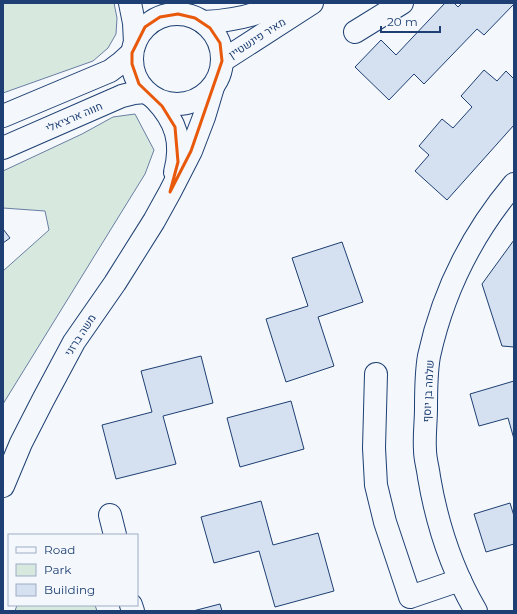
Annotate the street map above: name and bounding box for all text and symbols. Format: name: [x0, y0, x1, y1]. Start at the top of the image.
scale bar: [381, 8, 440, 34]
street label: מאיר פינשטיין: [226, 14, 288, 62]
text: 20 m: [387, 14, 418, 29]
street label: חווה ארציאלי: [43, 99, 105, 135]
street label: משה ברזני: [61, 311, 99, 359]
street label: שלמה בן יוסף: [419, 359, 437, 423]
legend: [8, 534, 138, 606]
text: Road: [44, 542, 75, 557]
text: Park: [44, 562, 72, 577]
text: Building: [44, 582, 95, 597]

